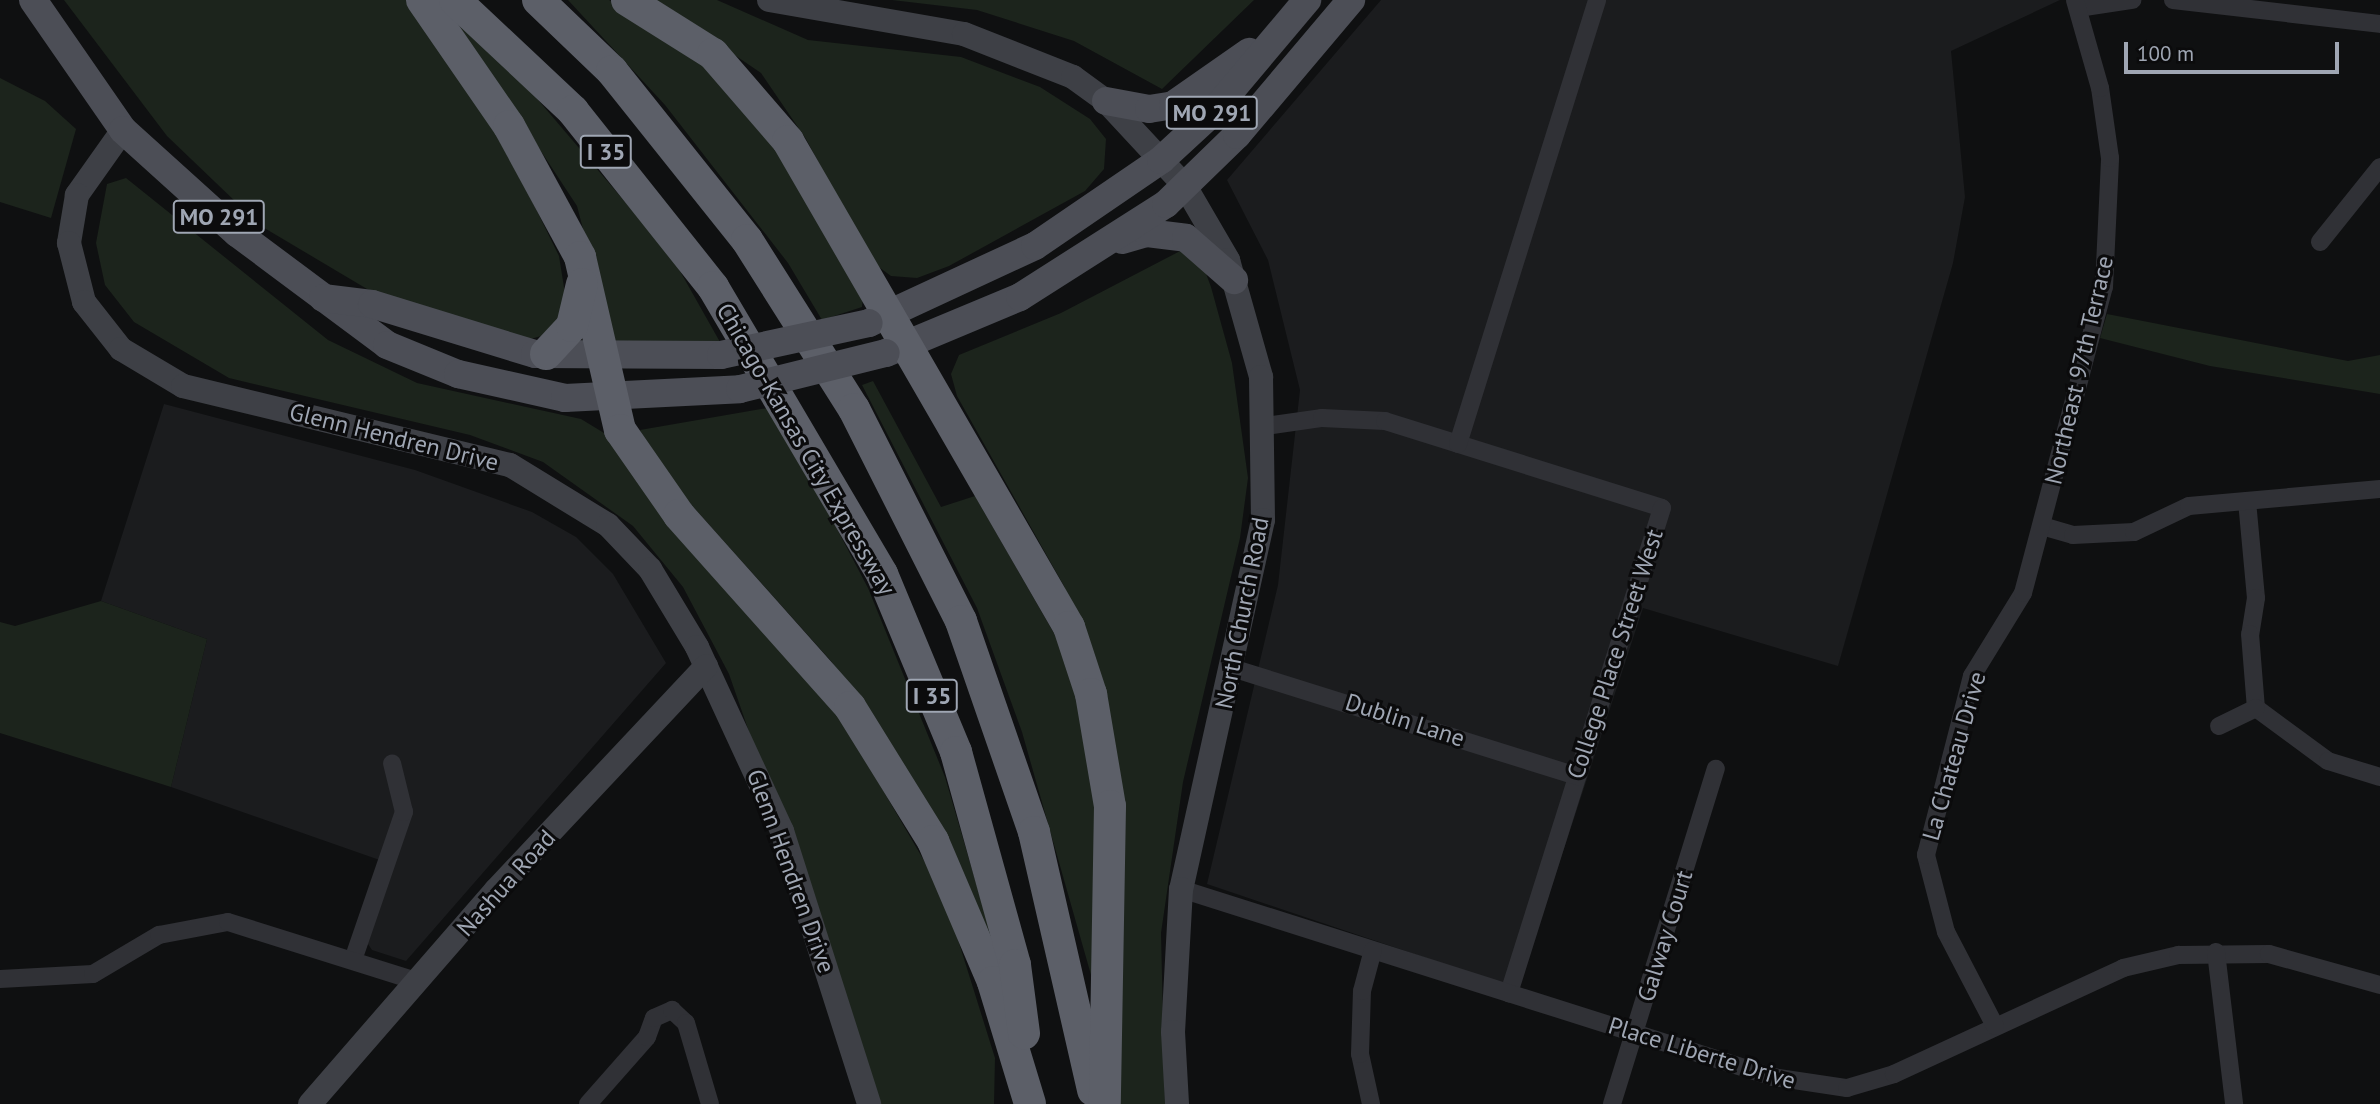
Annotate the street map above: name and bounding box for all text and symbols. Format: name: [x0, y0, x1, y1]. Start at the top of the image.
scale bar: [2128, 28, 2343, 72]
text: 100 m: [2137, 40, 2194, 67]
road number: MO 291: [1165, 94, 1259, 132]
road number: I 35: [580, 132, 632, 172]
road number: MO 291: [172, 198, 266, 236]
street label: Northeast 97th Terrace: [2039, 253, 2119, 487]
street label: Chicago-Kansas City Expressway: [710, 297, 902, 601]
street label: Glenn Hendren Drive: [286, 397, 502, 477]
street label: North Church Road: [1209, 515, 1275, 711]
street label: College Place Street West: [1561, 525, 1669, 783]
street label: La Chateau Drive: [1916, 668, 1992, 844]
road number: I 35: [906, 676, 958, 716]
street label: Dublin Lane: [1342, 687, 1468, 753]
street label: Glenn Hendren Drive: [741, 765, 841, 977]
street label: Nashua Road: [451, 824, 561, 942]
street label: Galway Court: [1631, 867, 1699, 1005]
street label: Place Liberte Drive: [1605, 1011, 1799, 1095]

